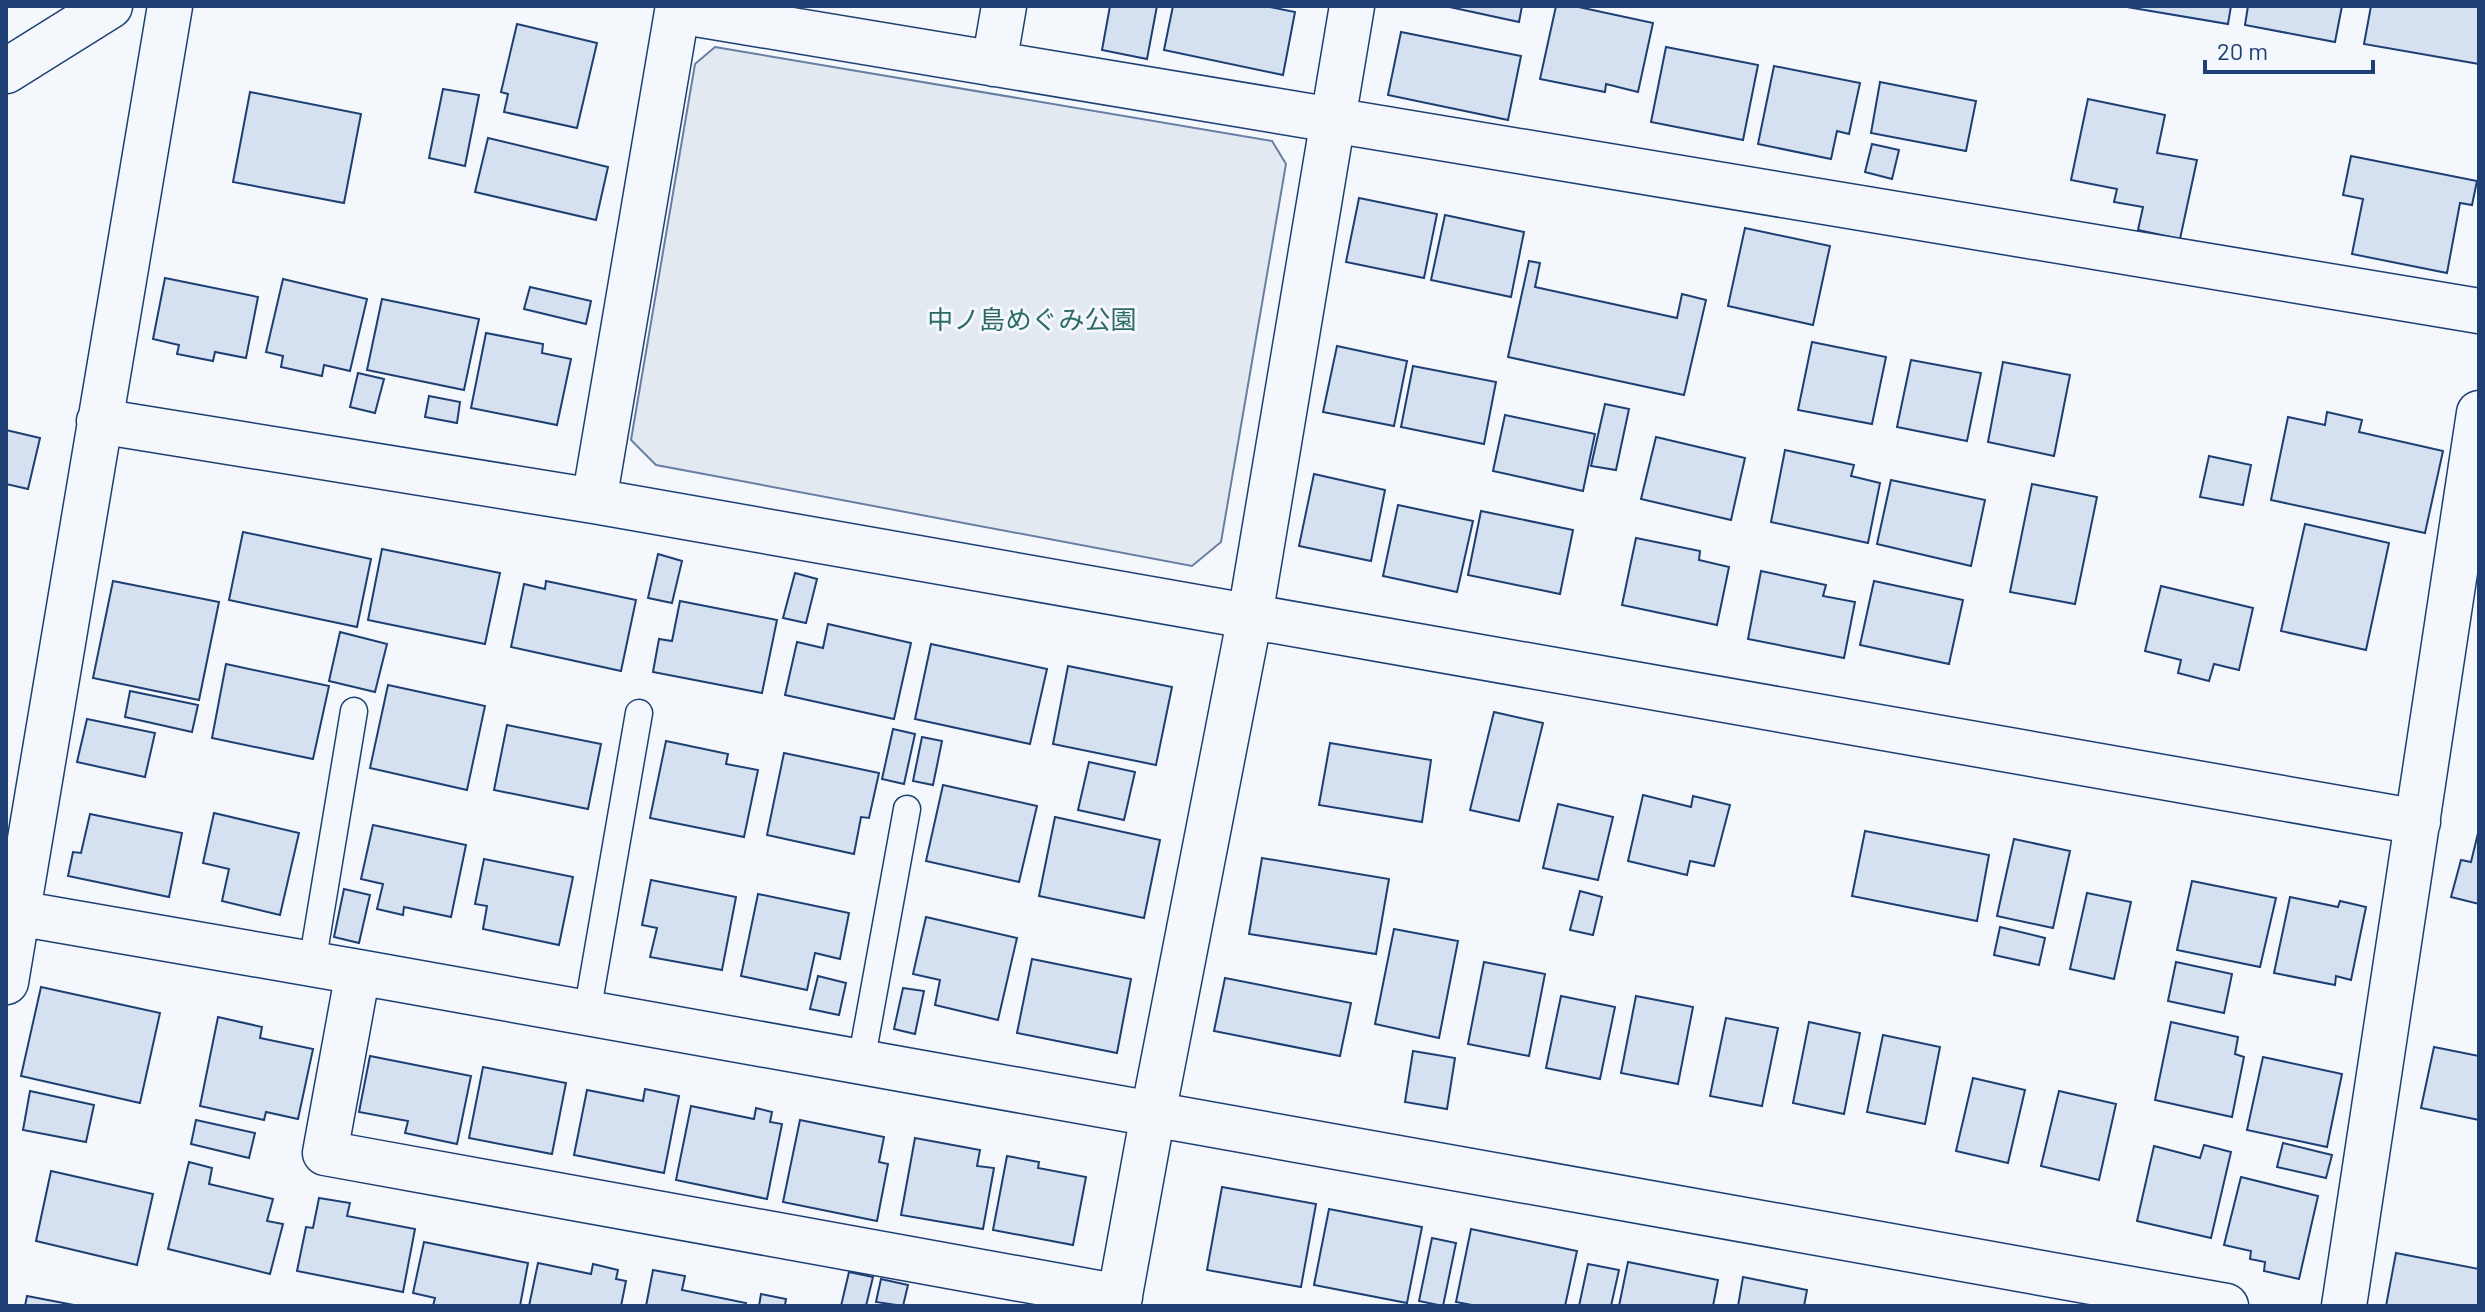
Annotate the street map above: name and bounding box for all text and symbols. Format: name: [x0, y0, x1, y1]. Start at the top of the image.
scale bar: [2205, 24, 2373, 74]
text: 20 m: [2217, 36, 2268, 65]
park label: 中ノ島めぐみ公園: [928, 303, 1136, 334]

